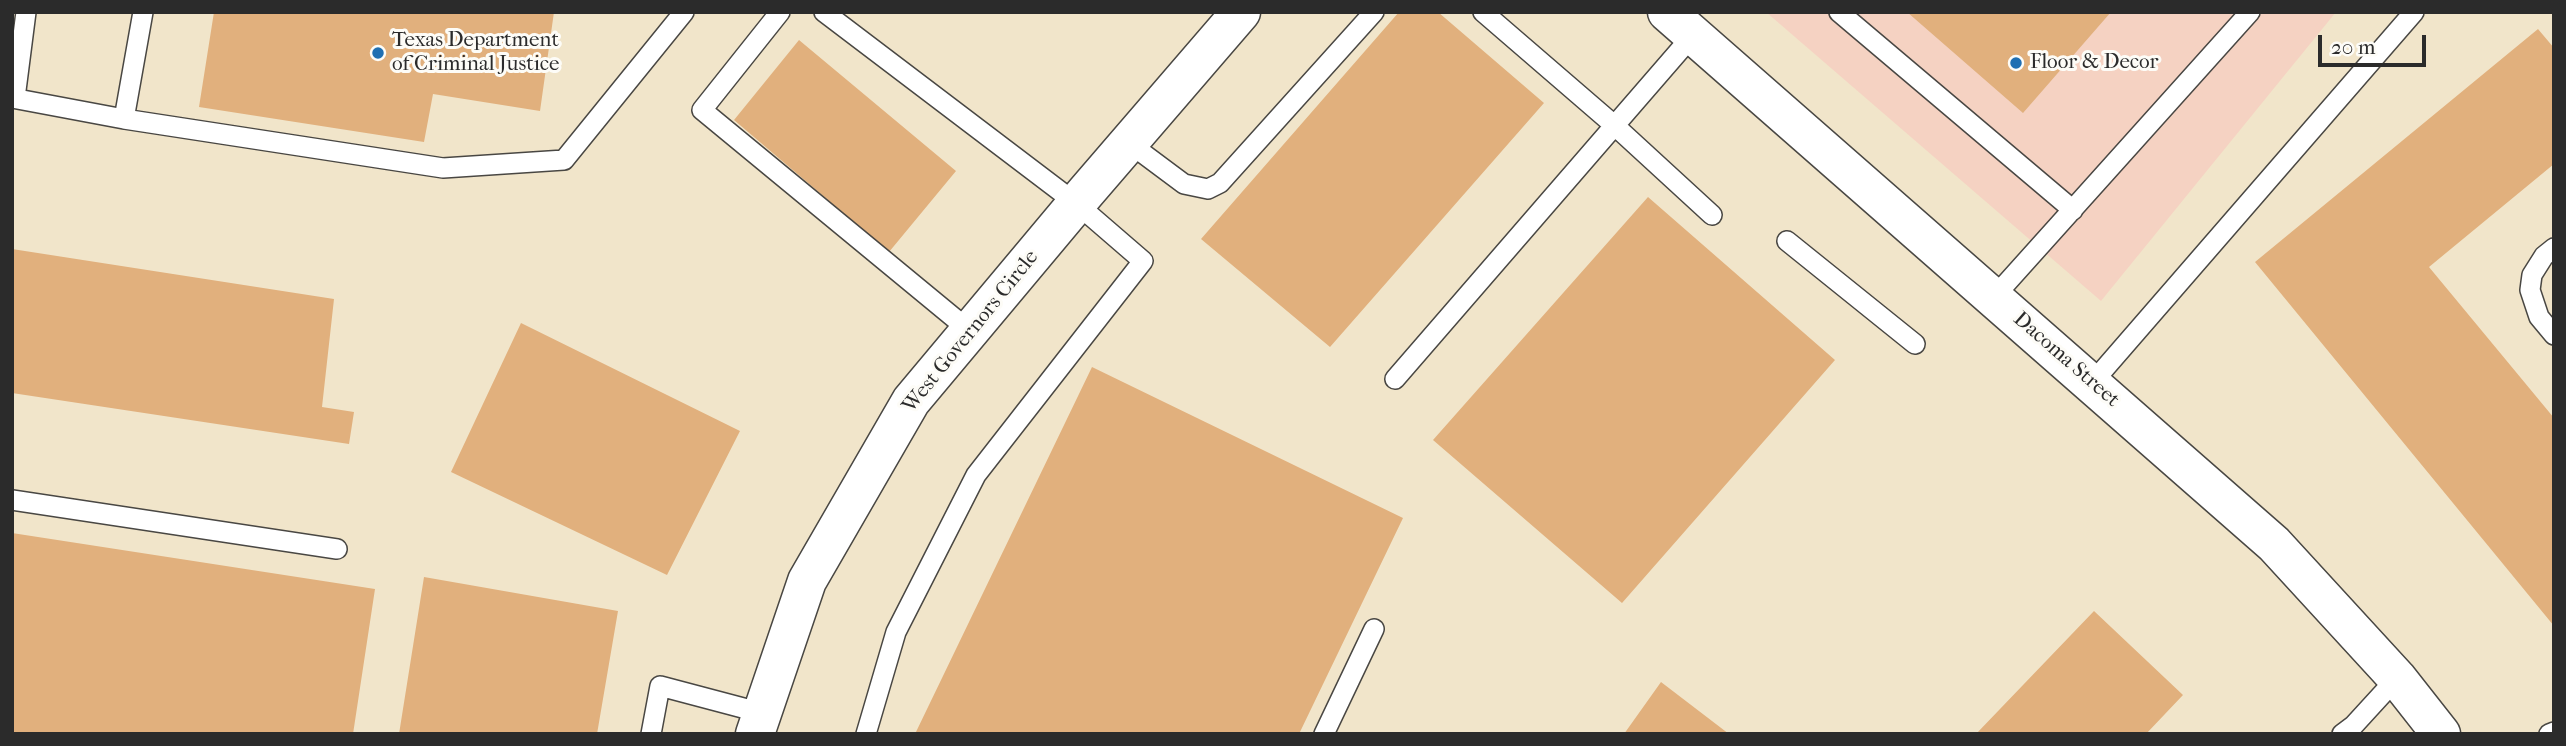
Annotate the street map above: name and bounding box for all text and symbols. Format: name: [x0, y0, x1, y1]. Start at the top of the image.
scale bar: [2321, 21, 2430, 65]
place label: Texas Department of Criminal Justice: [392, 28, 559, 78]
text: 20 m: [2331, 35, 2375, 59]
marker: Texas Department of Criminal Justice: [370, 45, 386, 61]
place label: Floor & Decor: [2030, 50, 2159, 76]
marker: Floor & Decor: [2008, 55, 2024, 71]
street label: West Governors Circle: [898, 246, 1044, 418]
street label: Dacoma Street: [2008, 307, 2124, 413]

